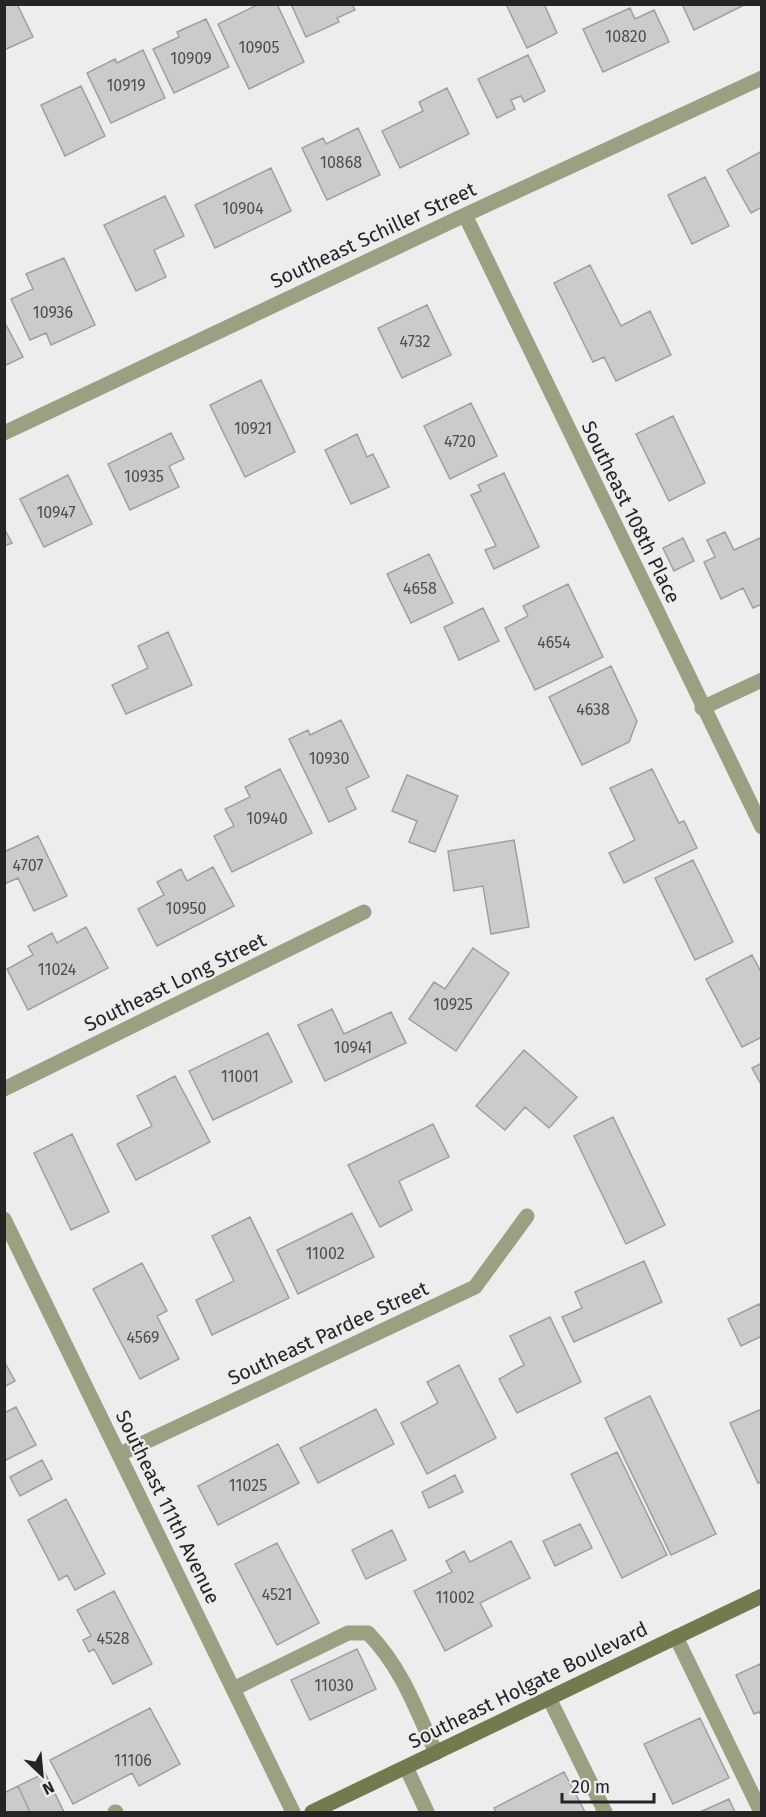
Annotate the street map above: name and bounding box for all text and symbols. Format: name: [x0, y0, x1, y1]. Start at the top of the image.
house number: 10820: [605, 27, 647, 46]
house number: 10905: [238, 38, 280, 57]
house number: 10909: [170, 49, 212, 68]
house number: 10919: [106, 76, 146, 95]
house number: 10868: [320, 153, 362, 172]
street label: Southeast Schiller Street: [266, 176, 480, 293]
house number: 10904: [222, 199, 264, 218]
house number: 10936: [33, 303, 73, 322]
house number: 4732: [400, 332, 430, 351]
street label: Southeast 108th Place: [576, 417, 686, 607]
house number: 10921: [234, 419, 272, 438]
house number: 4720: [444, 432, 476, 451]
house number: 10935: [124, 467, 164, 486]
house number: 10947: [36, 503, 76, 522]
house number: 4658: [403, 579, 437, 598]
house number: 4654: [537, 633, 571, 652]
house number: 4638: [576, 700, 610, 719]
house number: 10930: [309, 749, 349, 768]
house number: 10940: [246, 809, 288, 828]
house number: 4707: [13, 856, 43, 875]
house number: 10950: [165, 899, 207, 918]
street label: Southeast Long Street: [80, 927, 270, 1036]
house number: 11024: [38, 960, 77, 979]
house number: 10925: [433, 995, 473, 1014]
house number: 10941: [334, 1038, 372, 1057]
house number: 11001: [221, 1067, 259, 1086]
house number: 11002: [305, 1244, 345, 1263]
street label: Southeast Pardee Street: [224, 1276, 433, 1390]
house number: 4569: [126, 1328, 160, 1347]
street label: Southeast 111th Avenue: [111, 1406, 225, 1608]
house number: 11025: [229, 1476, 267, 1495]
house number: 4521: [262, 1585, 292, 1604]
house number: 11002: [435, 1588, 475, 1607]
street label: Southeast Holgate Boulevard: [404, 1617, 652, 1753]
house number: 4528: [97, 1629, 130, 1648]
house number: 11030: [314, 1676, 354, 1695]
north arrow: [12, 1745, 72, 1805]
house number: 11106: [114, 1751, 152, 1770]
scale bar: [562, 1766, 654, 1804]
text: 20 m: [571, 1776, 610, 1798]
text: N: [39, 1777, 57, 1799]

